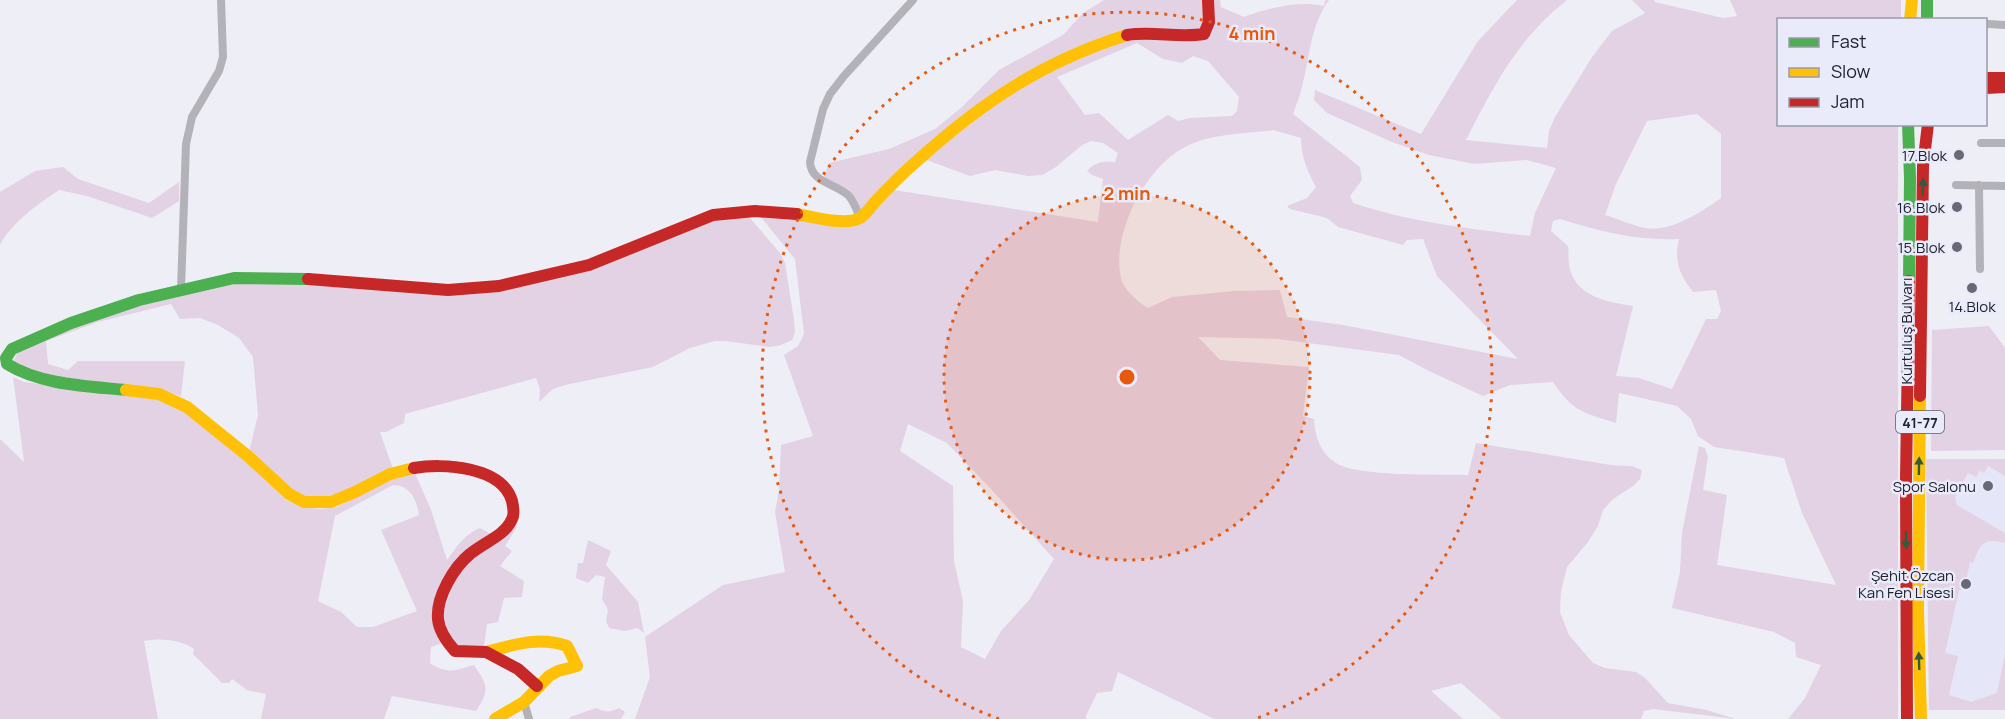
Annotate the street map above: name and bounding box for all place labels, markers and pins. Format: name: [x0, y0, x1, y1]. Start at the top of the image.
place label: 17.Blok: [1902, 145, 1948, 166]
marker: 17.Blok: [1952, 148, 1966, 162]
place label: 16.Blok: [1897, 197, 1946, 218]
marker: 16.Blok: [1950, 200, 1964, 214]
place label: 15.Blok: [1898, 237, 1946, 258]
marker: 15.Blok: [1950, 240, 1964, 254]
marker: 14.Blok: [1965, 281, 1979, 295]
place label: 14.Blok: [1948, 296, 1996, 317]
centre of rings: [1117, 367, 1137, 387]
place label: Spor Salonu: [1893, 476, 1976, 497]
marker: Spor Salonu: [1981, 479, 1995, 493]
place label: Şehit Özcan Kan Fen Lisesi: [1858, 565, 1954, 603]
marker: Şehit Özcan Kan Fen Lisesi: [1959, 577, 1973, 591]

